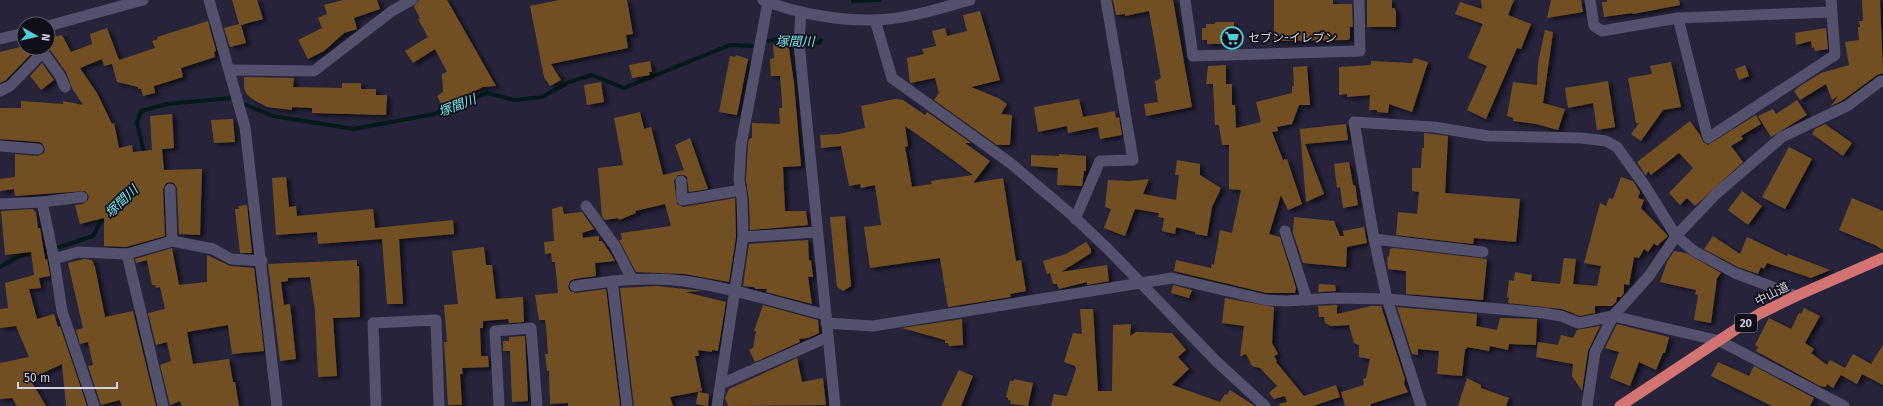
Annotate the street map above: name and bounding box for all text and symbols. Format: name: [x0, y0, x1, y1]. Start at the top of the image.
north arrow: [16, 16, 56, 56]
supermarket icon: セブン-イレブン: [1219, 25, 1245, 51]
place label: セブン-イレブン: [1248, 31, 1337, 45]
text: N: [38, 33, 52, 42]
water label: 塚間川: [775, 34, 816, 49]
water label: 塚間川: [436, 91, 480, 119]
water label: 塚間川: [102, 181, 142, 220]
street label: 中山道: [1753, 280, 1791, 308]
road number: 20: [1735, 314, 1757, 332]
scale bar: [18, 364, 117, 390]
text: 50 m: [24, 371, 50, 385]

